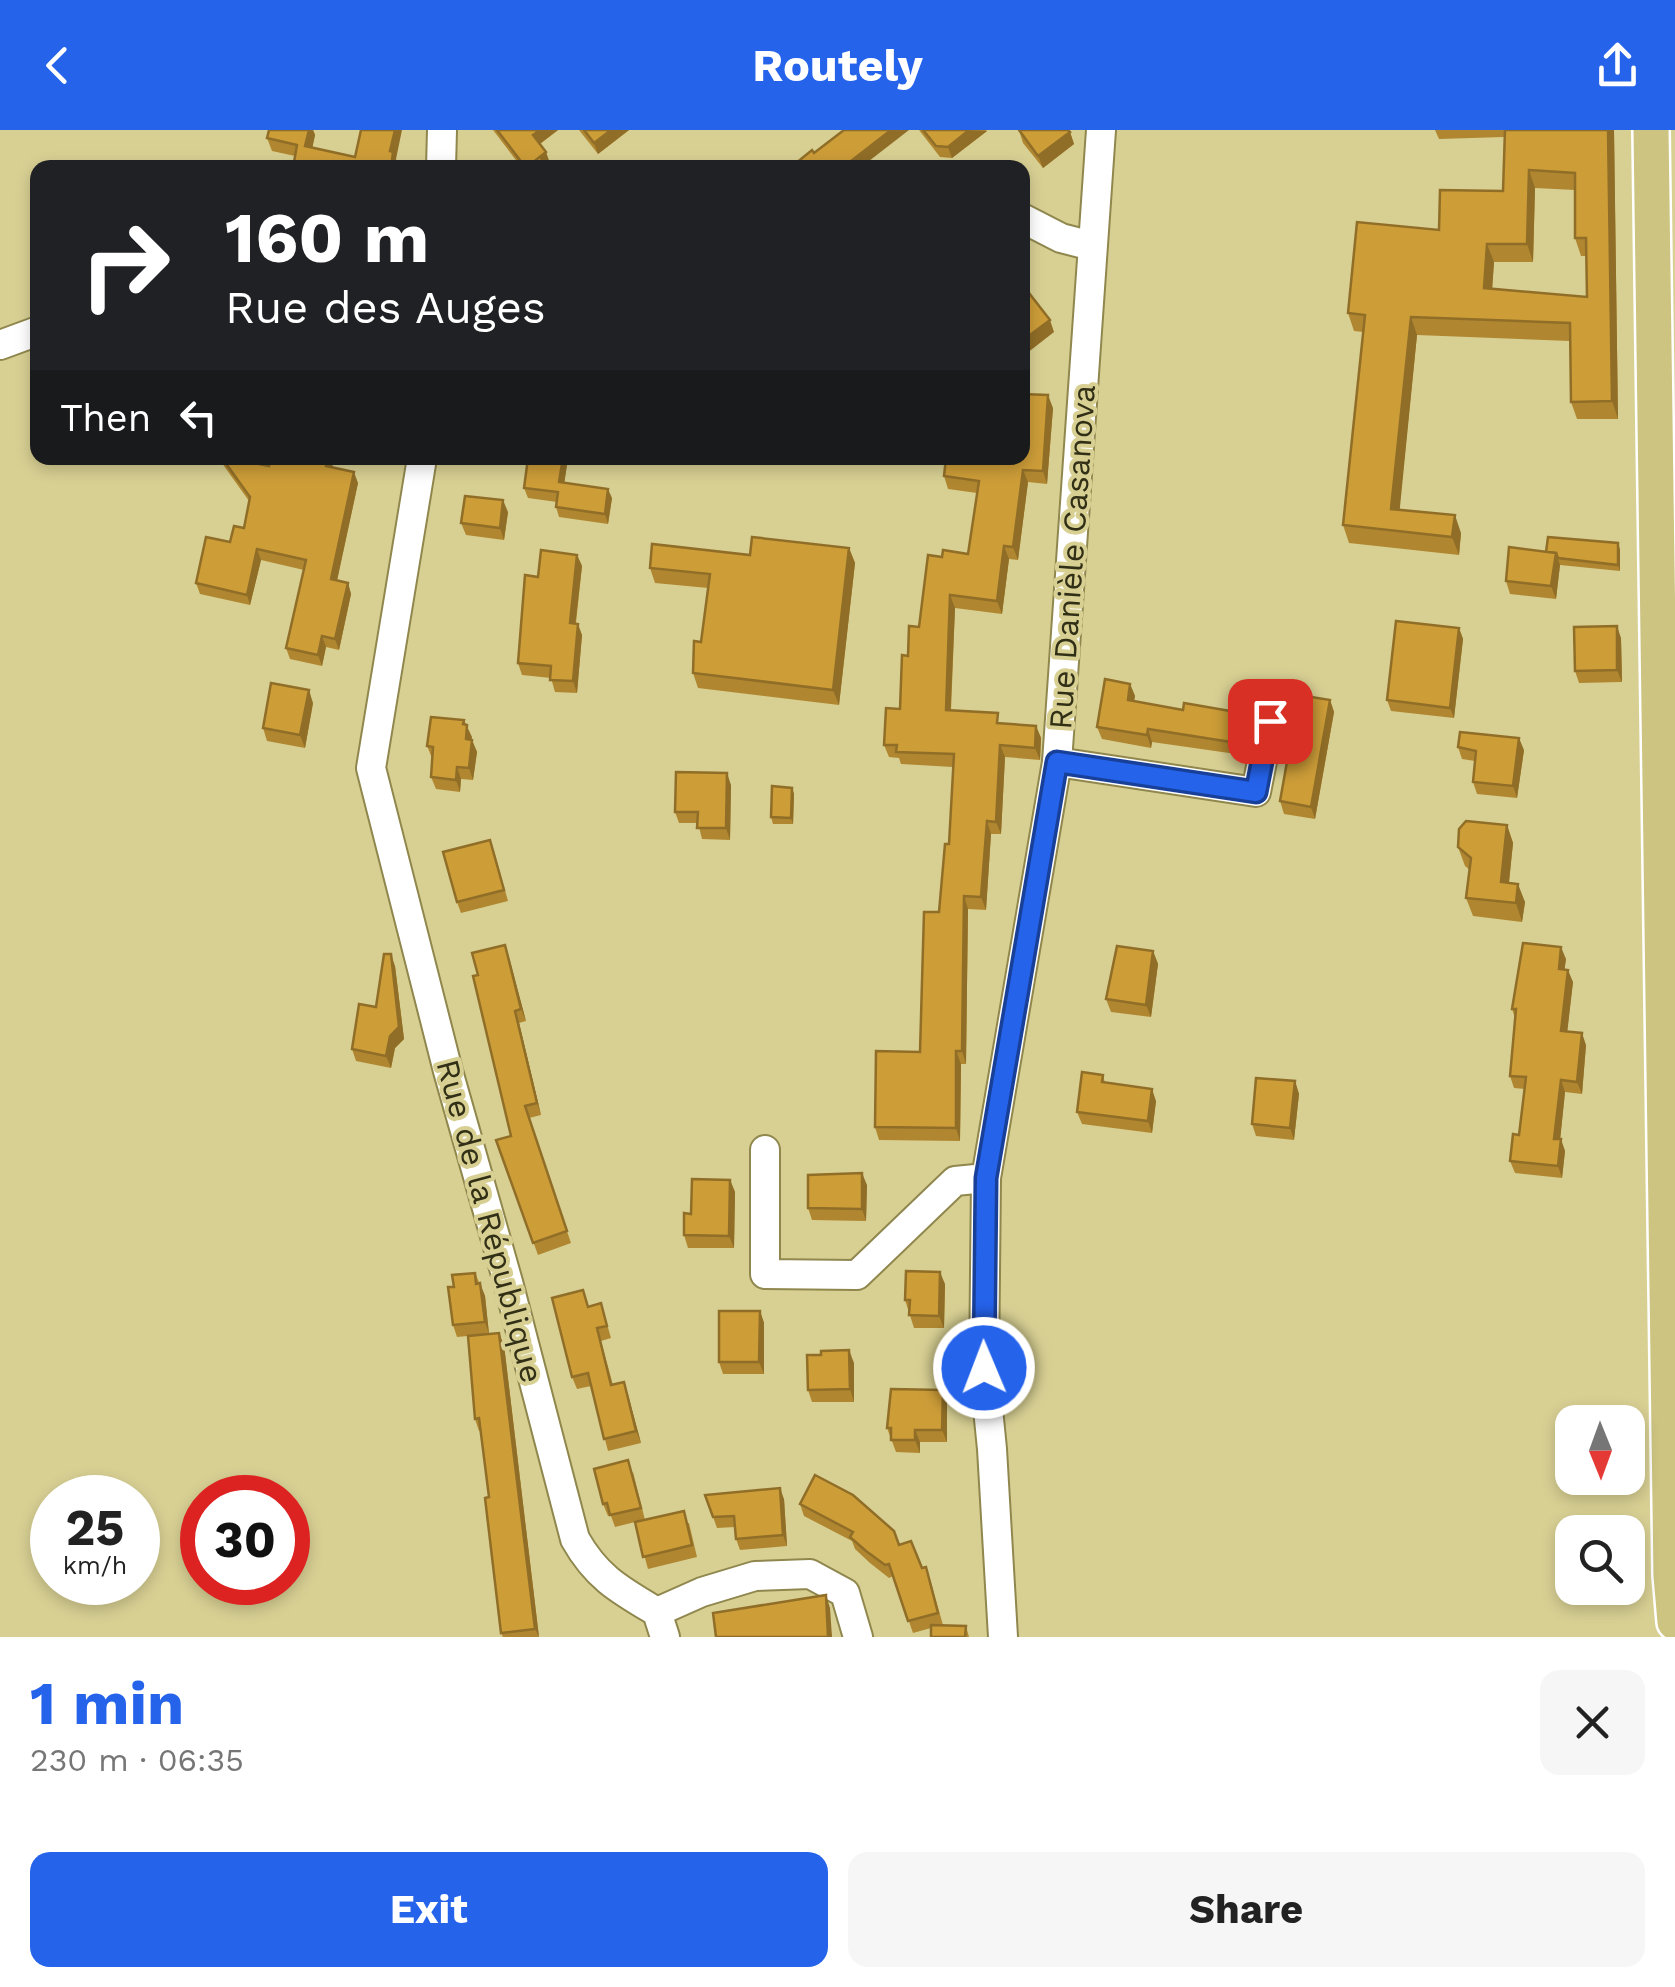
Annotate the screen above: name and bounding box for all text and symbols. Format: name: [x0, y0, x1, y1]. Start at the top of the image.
icon: back: [30, 38, 85, 93]
icon: share: [1590, 38, 1645, 93]
text: Routely: [752, 39, 923, 92]
text: 160 m: [225, 197, 429, 279]
icon: right: [60, 200, 190, 330]
text: Rue des Auges: [225, 281, 546, 334]
street label: Rue Danièle Casanova: [1041, 383, 1103, 731]
icon: left: [171, 390, 226, 445]
text: Then: [60, 396, 151, 440]
pin: [1228, 679, 1313, 764]
icon: arrive: [1243, 694, 1298, 749]
street label: Rue de la République: [429, 1055, 551, 1387]
position arrow: [932, 1316, 1036, 1420]
north arrow: [1555, 1405, 1645, 1495]
map controls: [1555, 1405, 1645, 1605]
speed limit sign: 30: [180, 1475, 310, 1605]
text: 25: [66, 1498, 124, 1557]
button: search: [1555, 1515, 1645, 1605]
text: km/h: [63, 1551, 127, 1580]
text: 1 min: [30, 1668, 184, 1739]
button: close: [1540, 1670, 1645, 1775]
text: 230 m · 06:35: [30, 1741, 244, 1779]
button: Exit: [30, 1852, 828, 1967]
button: Share: [848, 1852, 1645, 1967]

